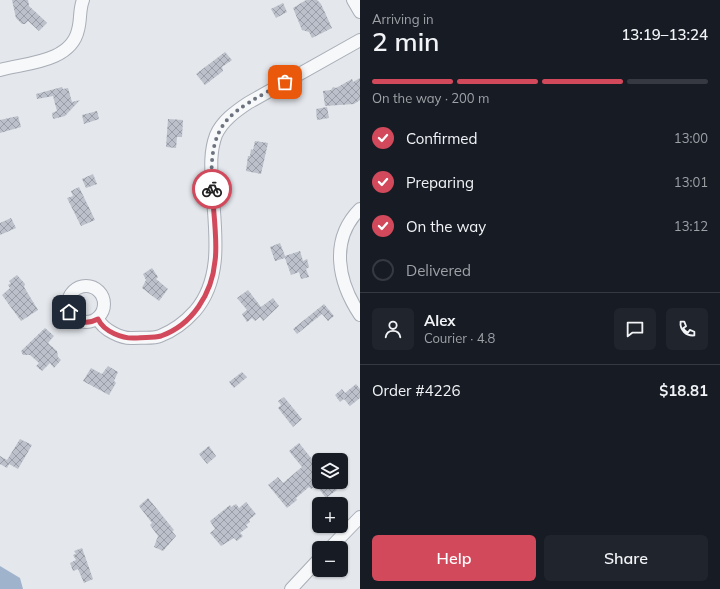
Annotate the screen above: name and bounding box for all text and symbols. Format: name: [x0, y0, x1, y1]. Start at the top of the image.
text: Arriving in: [372, 11, 434, 27]
text: 2 min: [372, 25, 440, 58]
text: 13:19–13:24: [621, 25, 708, 44]
pin: [268, 65, 302, 99]
icon: bag: [274, 71, 296, 93]
text: On the way · 200 m: [372, 90, 489, 106]
icon: check: [372, 127, 394, 149]
text: Confirmed: [406, 129, 477, 148]
text: 13:00: [674, 130, 708, 146]
courier: [192, 169, 232, 209]
icon: check: [372, 171, 394, 193]
text: Preparing: [406, 173, 474, 192]
text: 13:01: [674, 174, 708, 190]
icon: bike: [201, 178, 223, 200]
icon: check: [372, 215, 394, 237]
text: On the way: [406, 217, 486, 236]
text: 13:12: [674, 218, 708, 234]
text: Delivered: [406, 261, 471, 280]
pin: [52, 295, 86, 329]
icon: home: [58, 301, 80, 323]
button: person: [372, 308, 414, 350]
button: chat: [614, 308, 656, 350]
button: phone: [666, 308, 708, 350]
text: Alex: [424, 311, 456, 330]
text: Courier · 4.8: [424, 330, 495, 346]
text: Order #4226: [372, 381, 460, 400]
text: $18.81: [659, 381, 708, 400]
map controls: [312, 453, 348, 577]
button: layers: [312, 453, 348, 489]
button: +: [312, 497, 348, 533]
button: Help: [372, 535, 536, 581]
button: Share: [544, 535, 708, 581]
button: −: [312, 541, 348, 577]

